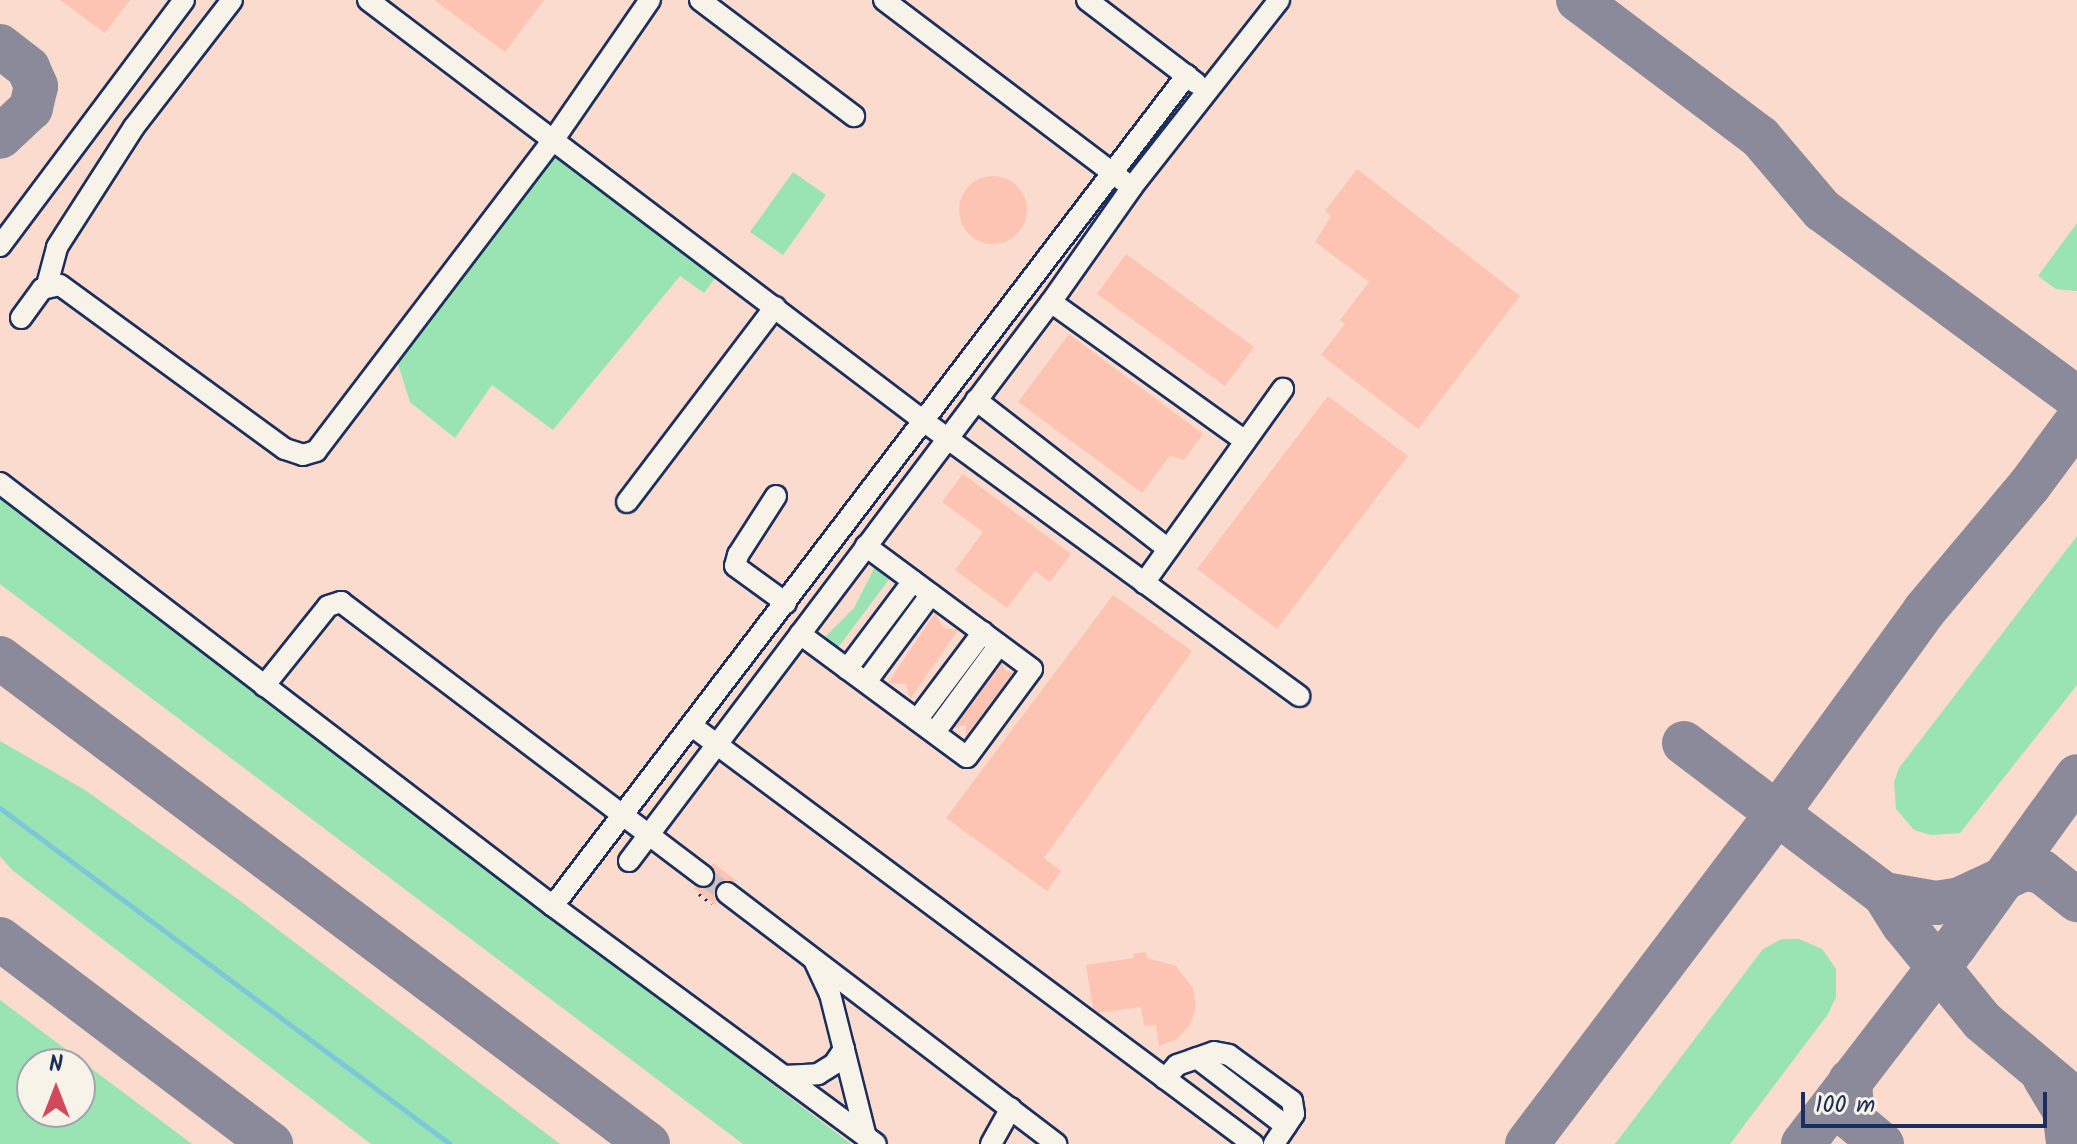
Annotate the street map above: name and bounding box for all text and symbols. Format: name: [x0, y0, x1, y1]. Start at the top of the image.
north arrow: [16, 1048, 96, 1128]
text: N: [49, 1048, 63, 1083]
scale bar: [1805, 1076, 2051, 1126]
text: 100 m: [1815, 1086, 1875, 1125]

